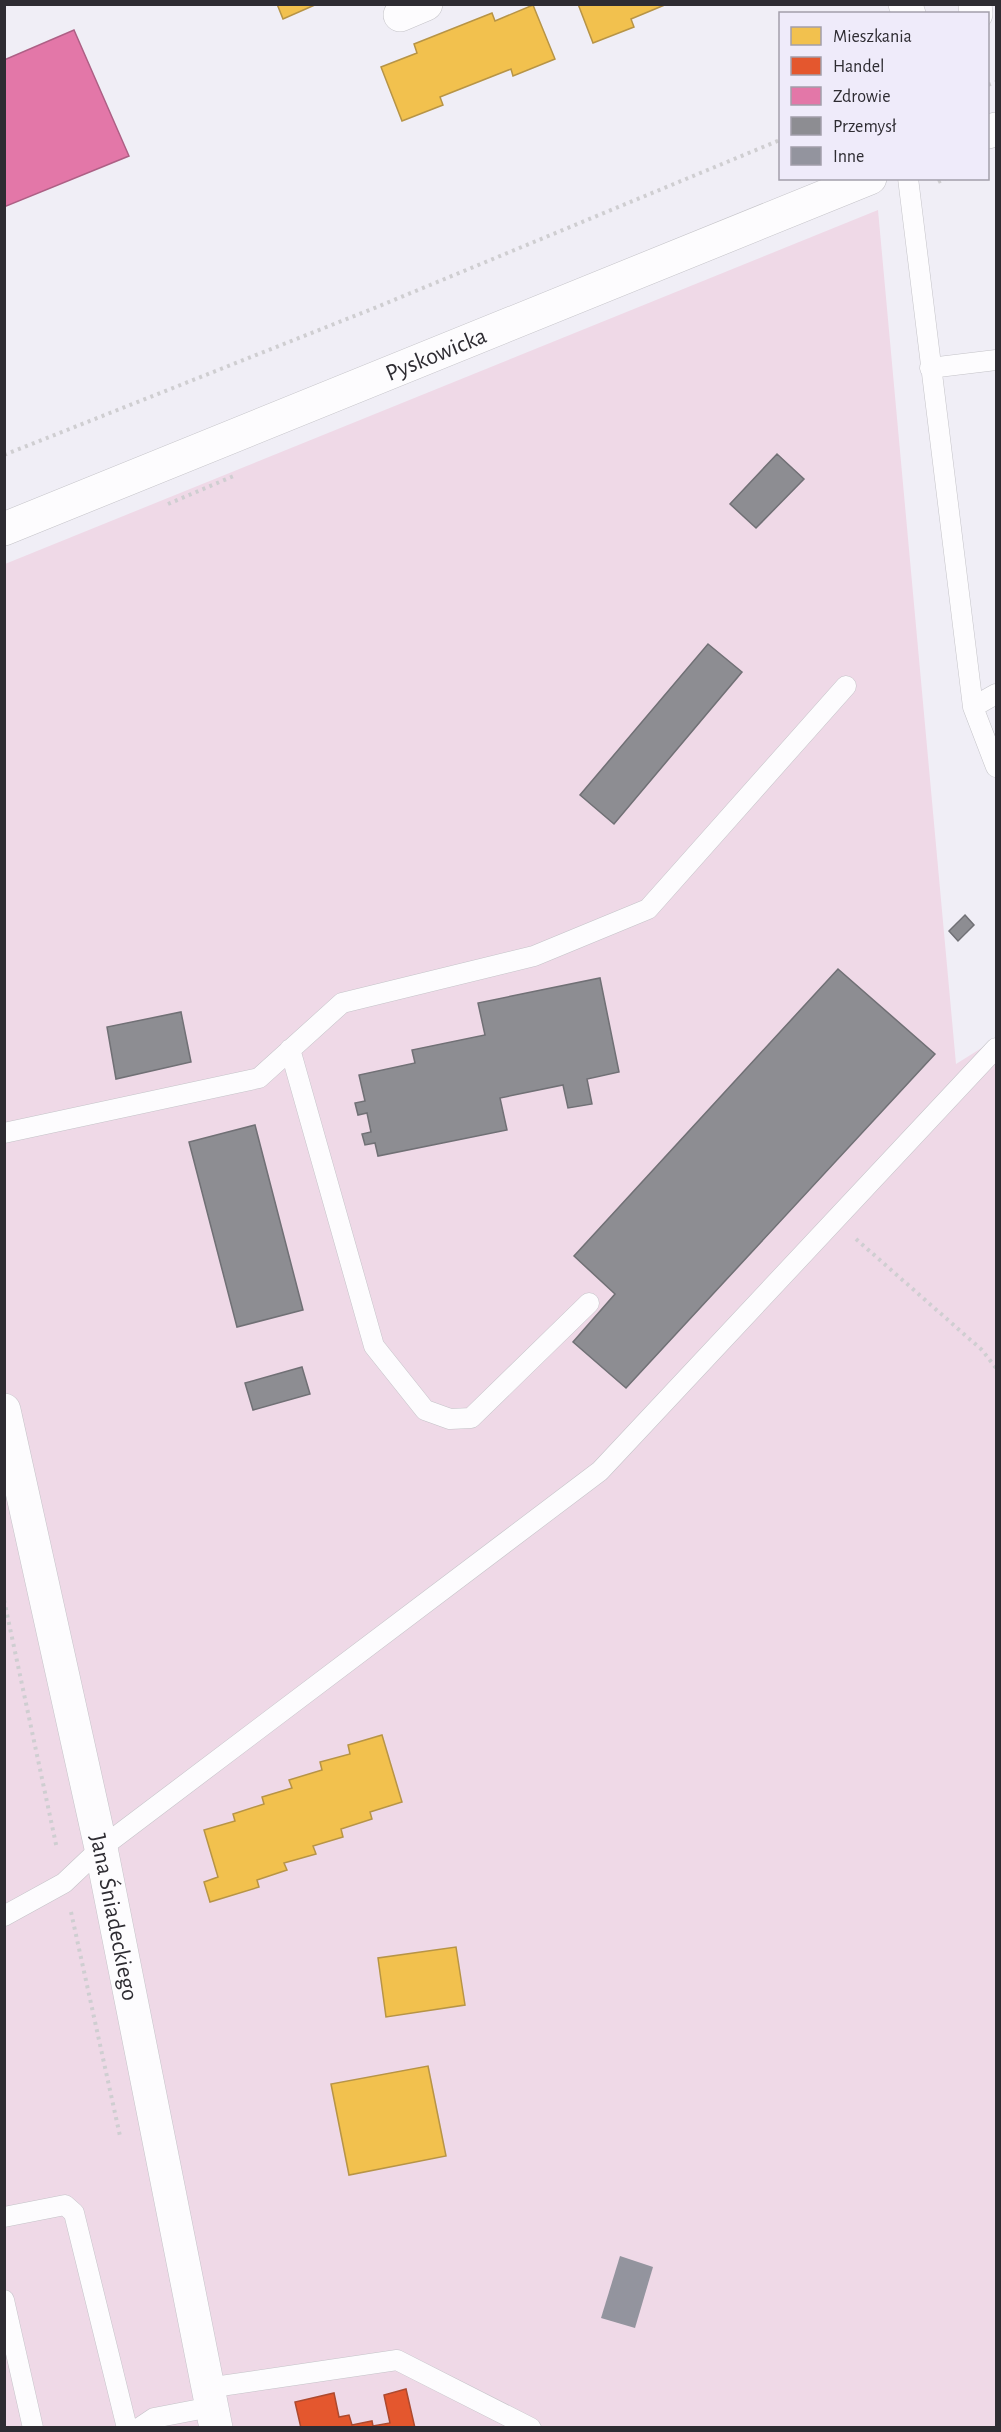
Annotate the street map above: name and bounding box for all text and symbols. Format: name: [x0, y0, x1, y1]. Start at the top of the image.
legend: [779, 12, 989, 180]
text: Mieszkania: [833, 28, 912, 46]
text: Handel: [833, 58, 884, 76]
text: Zdrowie: [833, 88, 891, 106]
text: Przemysł: [833, 118, 897, 136]
text: Inne: [833, 148, 864, 166]
street label: Pyskowicka: [382, 324, 490, 386]
street label: Jana Śniadeckiego: [85, 1832, 142, 2003]

